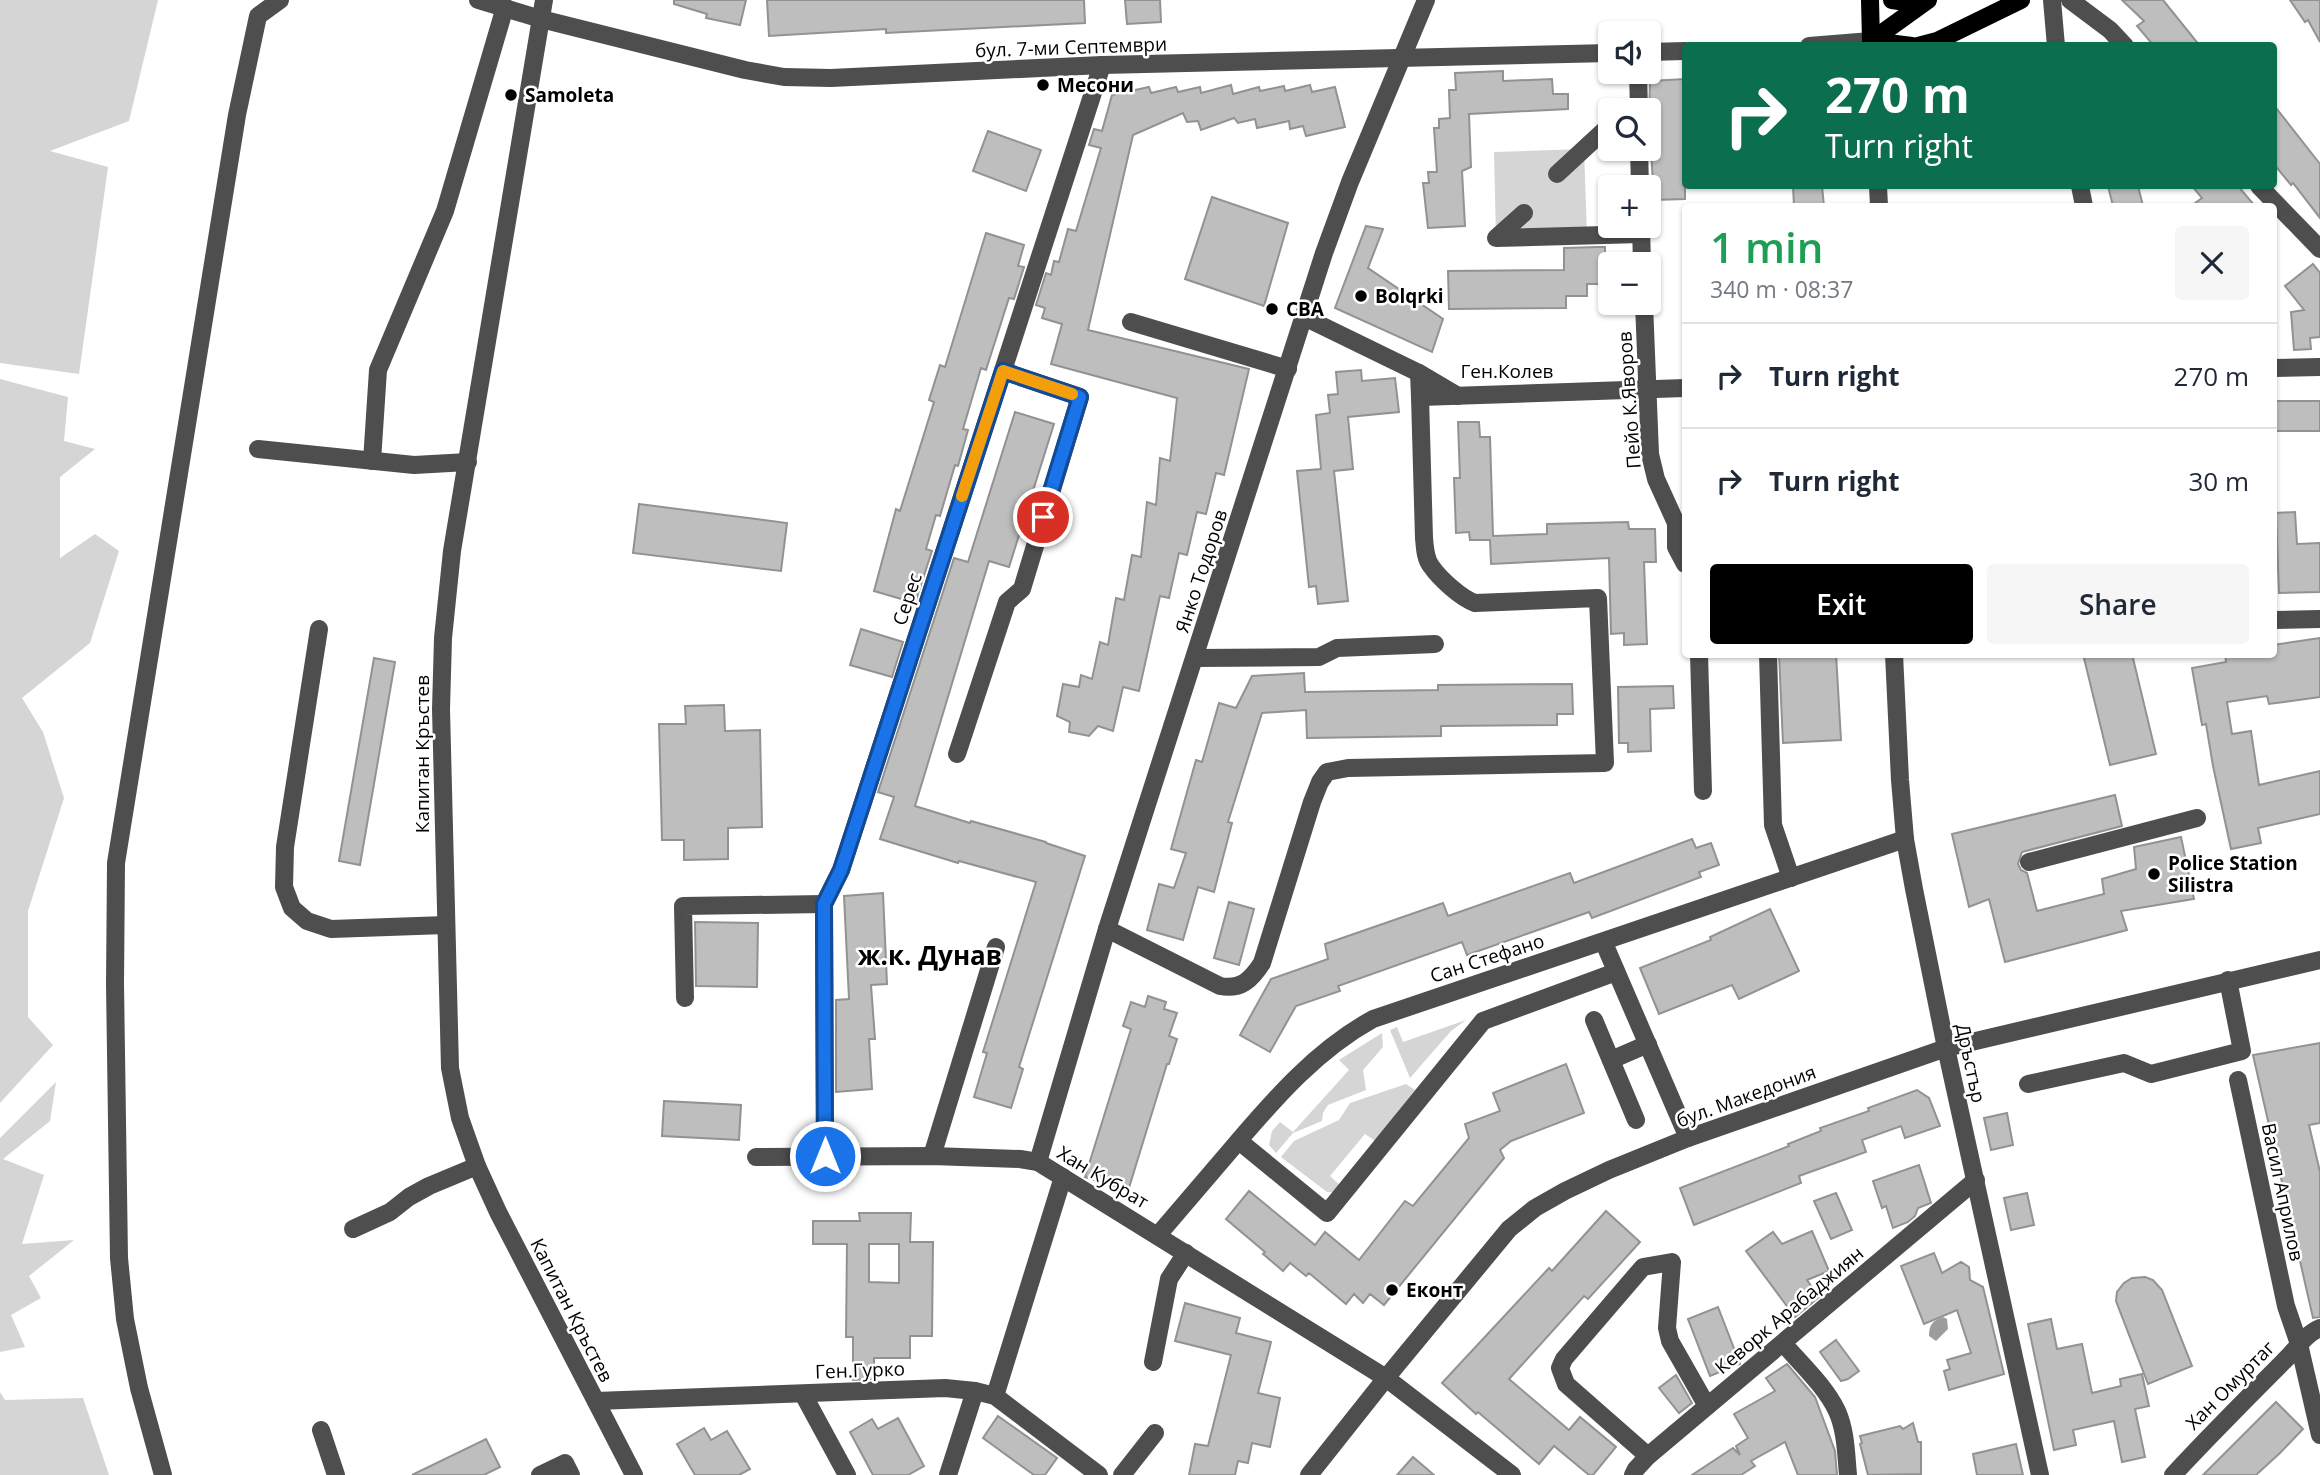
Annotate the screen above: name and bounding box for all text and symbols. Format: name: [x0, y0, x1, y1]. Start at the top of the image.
map controls: [1598, 21, 1661, 315]
button: sound: [1598, 21, 1661, 84]
street label: бул. 7-ми Септември: [975, 31, 1167, 63]
text: 270 m: [1825, 61, 1970, 127]
icon: right: [1710, 70, 1801, 161]
place label: Месони: [1057, 72, 1134, 98]
marker: Месони: [1035, 77, 1051, 93]
place label: Samoleta: [525, 82, 614, 108]
marker: Samoleta: [503, 87, 519, 103]
button: search: [1598, 98, 1661, 161]
text: Turn right: [1825, 124, 1973, 167]
button: +: [1598, 175, 1661, 238]
text: 1 min: [1710, 218, 1823, 275]
button: close: [2175, 226, 2249, 300]
button: −: [1598, 252, 1661, 315]
text: 340 m · 08:37: [1710, 273, 1853, 305]
place label: Bolqrki: [1375, 283, 1444, 309]
marker: Bolqrki: [1353, 288, 1369, 304]
place label: CBA: [1286, 296, 1325, 322]
marker: CBA: [1264, 301, 1280, 317]
street label: Пейо К.Яворов: [1611, 330, 1647, 470]
icon: right: [1710, 357, 1748, 395]
street label: Ген.Колев: [1460, 358, 1554, 384]
text: Turn right: [1769, 358, 1900, 394]
text: 270 m: [2174, 358, 2249, 394]
icon: right: [1710, 462, 1748, 500]
text: Turn right: [1769, 463, 1900, 499]
text: 30 m: [2188, 463, 2249, 499]
pin: [1013, 487, 1073, 547]
icon: arrive: [1024, 498, 1062, 536]
street label: Янко Тодоров: [1169, 506, 1233, 636]
button: Exit: [1710, 564, 1973, 644]
button: Share: [1987, 564, 2249, 644]
street label: Серес: [886, 569, 928, 629]
street label: Капитан Кръстев: [409, 675, 435, 833]
place label: Police Station Silistra: [2168, 850, 2298, 898]
marker: Police Station Silistra: [2146, 866, 2162, 882]
street label: Сан Стефано: [1427, 927, 1547, 989]
district label: ж.к. Дунав: [858, 937, 1002, 973]
street label: Дръстър: [1950, 1021, 1992, 1105]
street label: бул. Македония: [1673, 1059, 1819, 1133]
position arrow: [788, 1119, 862, 1193]
street label: Васил Априлов: [2256, 1121, 2310, 1264]
street label: Хан Кубрат: [1053, 1140, 1153, 1214]
street label: Капитан Кръстев: [524, 1234, 620, 1387]
street label: Кеворк Арабаджиян: [1709, 1240, 1869, 1380]
place label: Еконт: [1406, 1277, 1464, 1303]
marker: Еконт: [1384, 1282, 1400, 1298]
street label: Хан Омуртаг: [2180, 1335, 2280, 1435]
street label: Ген.Гурко: [815, 1355, 905, 1385]

